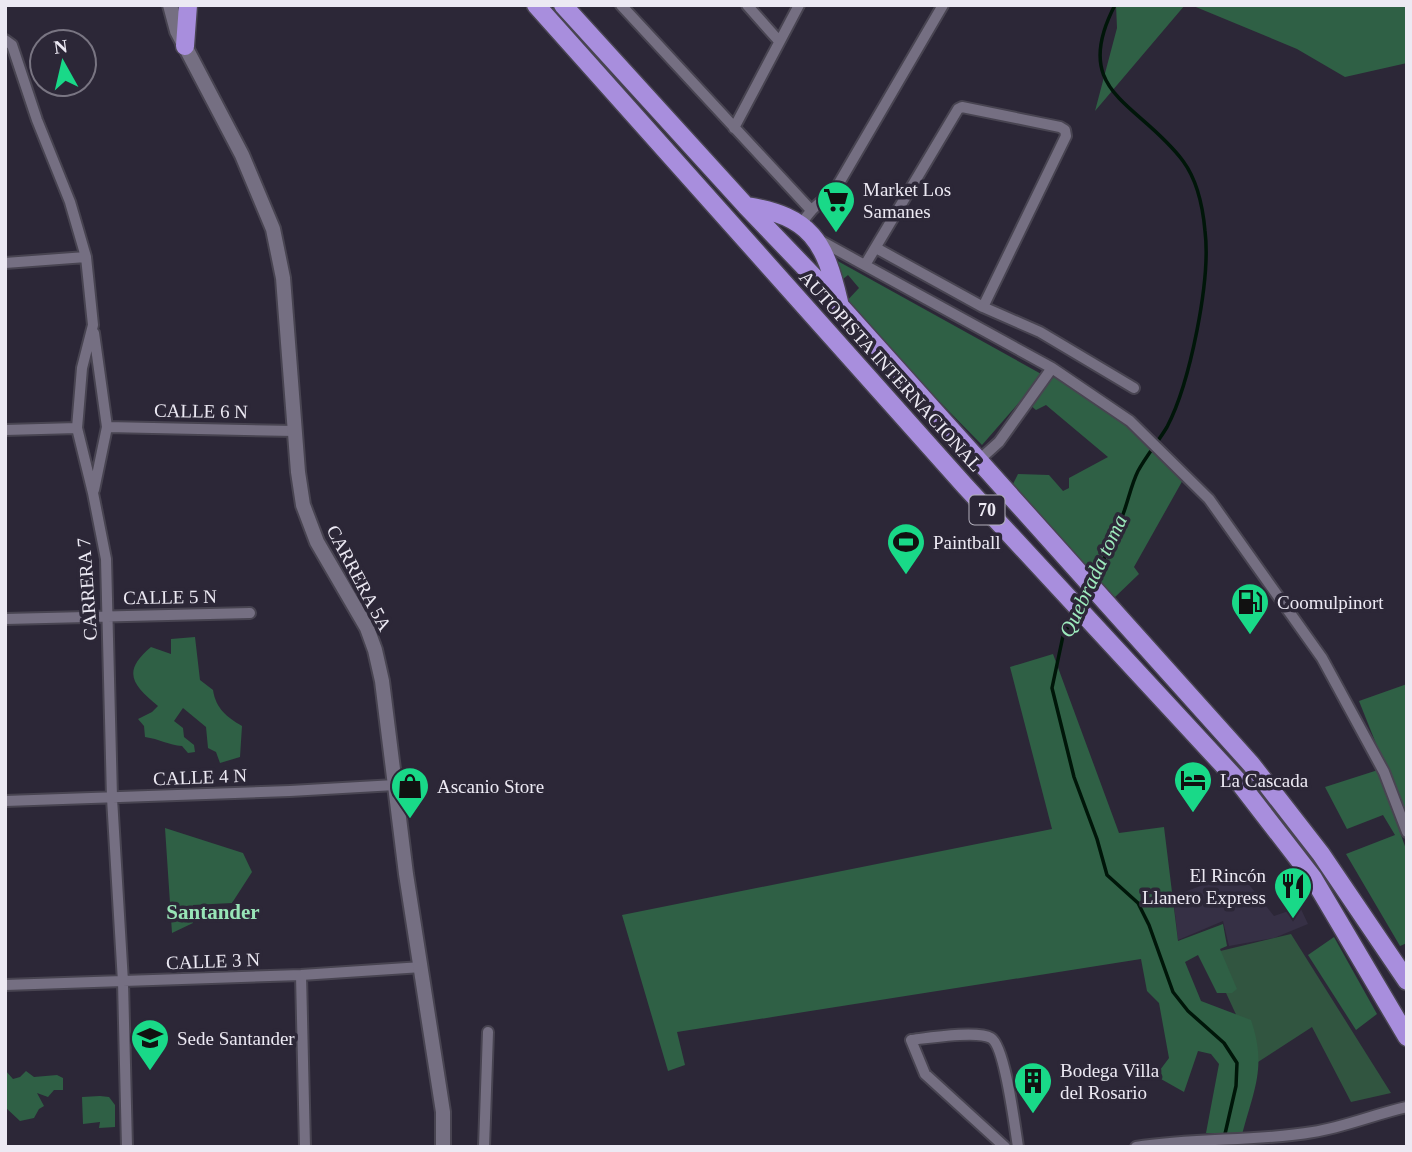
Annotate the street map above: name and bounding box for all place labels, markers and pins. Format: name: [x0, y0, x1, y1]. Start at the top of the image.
supermarket icon: Market Los Samanes: [815, 179, 857, 234]
place label: Market Los Samanes: [863, 179, 951, 222]
sports icon: Paintball: [885, 521, 927, 576]
place label: Paintball: [933, 532, 1001, 553]
fuel station icon: Coomulpinort: [1229, 581, 1271, 636]
place label: Coomulpinort: [1277, 592, 1384, 613]
hotel icon: La Cascada: [1172, 759, 1214, 814]
shop icon: Ascanio Store: [389, 765, 431, 820]
place label: La Cascada: [1220, 770, 1309, 791]
place label: Ascanio Store: [437, 776, 544, 797]
place label: El Rincón Llanero Express: [1142, 865, 1266, 908]
restaurant icon: El Rincón Llanero Express: [1272, 865, 1314, 920]
school or university icon: Sede Santander: [129, 1017, 171, 1072]
place label: Sede Santander: [177, 1028, 295, 1049]
building icon: Bodega Villa del Rosario: [1012, 1060, 1054, 1115]
place label: Bodega Villa del Rosario: [1060, 1060, 1160, 1103]

